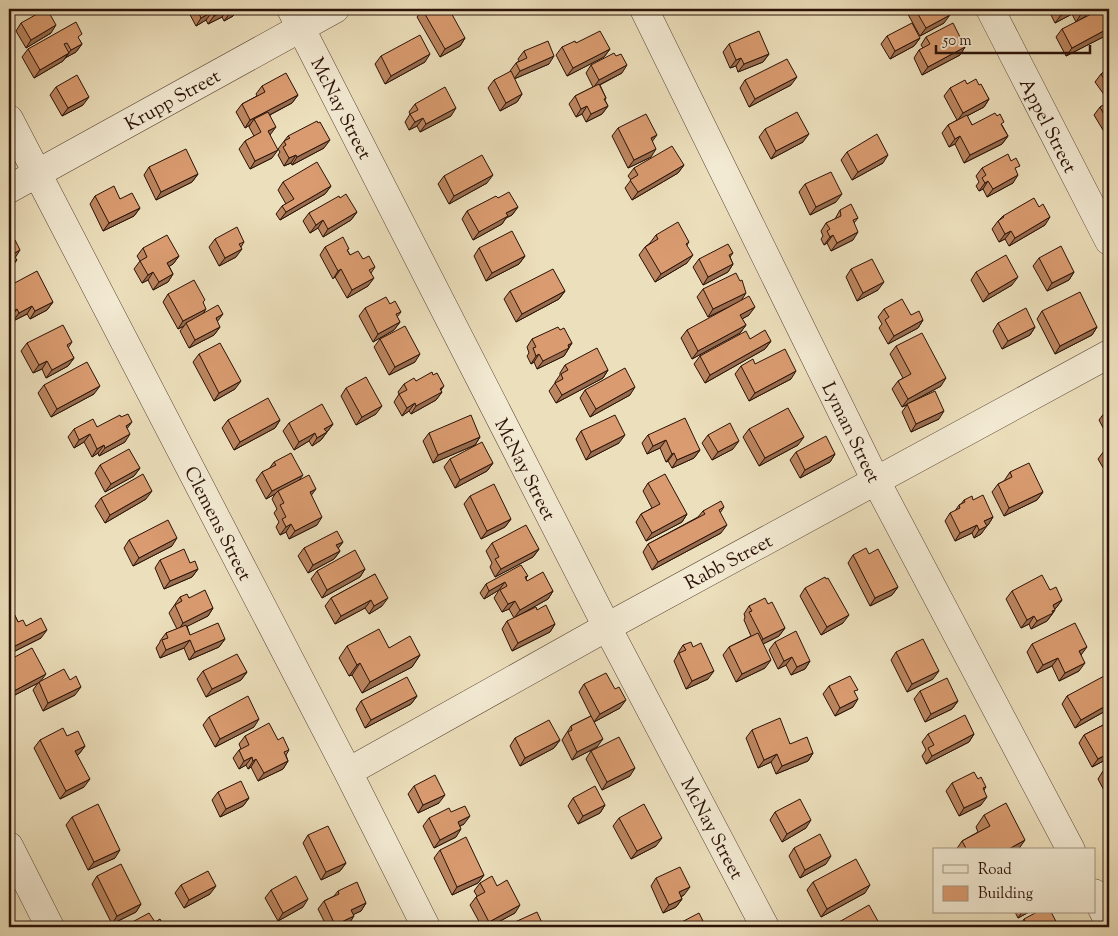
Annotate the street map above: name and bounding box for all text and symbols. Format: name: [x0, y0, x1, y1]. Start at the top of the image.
scale bar: [936, 22, 1089, 54]
text: 50 m: [942, 31, 972, 52]
street label: McNay Street: [302, 53, 377, 165]
street label: Krupp Street: [121, 64, 226, 139]
street label: Appel Street: [1011, 74, 1082, 179]
street label: Lyman Street: [814, 378, 886, 489]
street label: McNay Street: [486, 414, 561, 526]
street label: Clemens Street: [176, 462, 258, 587]
street label: Rabb Street: [680, 529, 778, 598]
street label: McNay Street: [673, 774, 749, 885]
legend: [933, 848, 1096, 914]
text: Road: [978, 860, 1012, 881]
text: Building: [978, 884, 1033, 905]

